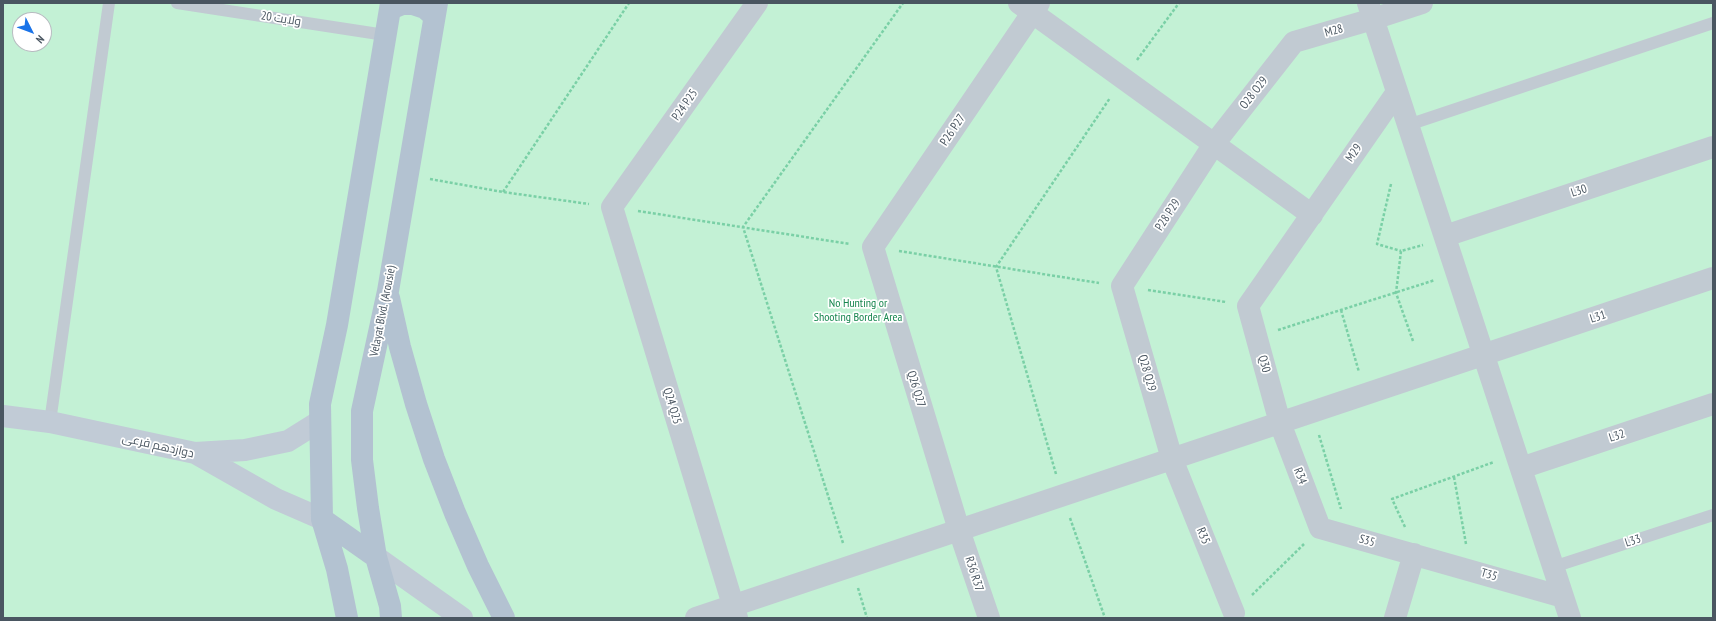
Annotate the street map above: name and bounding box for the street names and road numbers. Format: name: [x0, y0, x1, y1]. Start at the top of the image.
street label: ولایت 20: [260, 9, 302, 29]
street label: M28: [1323, 22, 1345, 40]
street label: O28 O29: [1237, 74, 1271, 112]
street label: P24 P25: [669, 87, 701, 123]
street label: P26 P27: [937, 111, 969, 149]
street label: M29: [1343, 141, 1365, 165]
street label: L30: [1569, 182, 1589, 200]
street label: P28 P29: [1152, 196, 1184, 234]
street label: Velayat Blvd. (Arousie): [367, 264, 399, 358]
street label: L31: [1588, 308, 1608, 326]
street label: Q28 Q29: [1135, 353, 1159, 393]
street label: Q30: [1255, 354, 1273, 374]
street label: Q26 Q27: [904, 369, 928, 409]
street label: Q24 Q25: [660, 386, 684, 426]
street label: L32: [1607, 427, 1627, 445]
street label: دوازدهم فرعی: [121, 431, 195, 461]
street label: R34: [1290, 466, 1310, 486]
street label: R35: [1193, 526, 1213, 546]
street label: S35: [1357, 532, 1377, 550]
street label: L33: [1623, 532, 1643, 550]
street label: R36 R37: [962, 555, 986, 593]
street label: T35: [1479, 566, 1499, 584]

